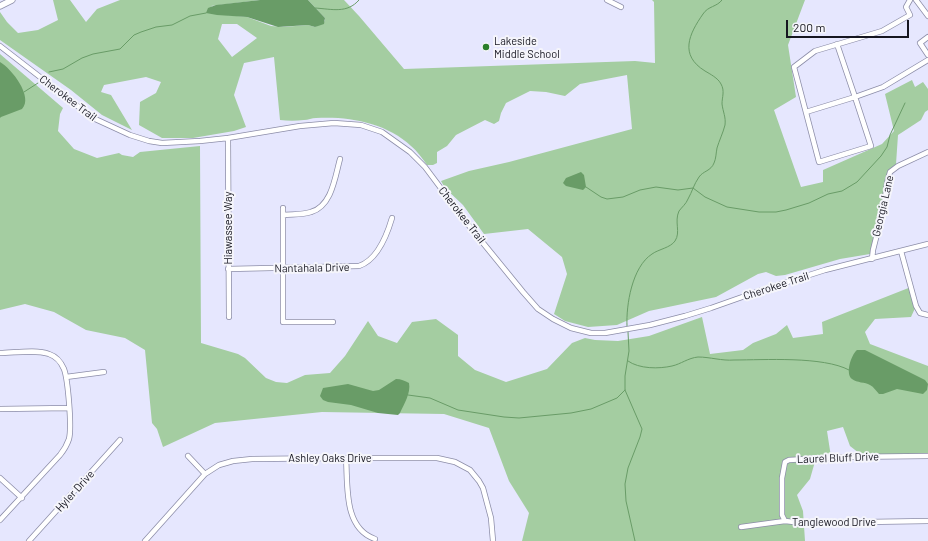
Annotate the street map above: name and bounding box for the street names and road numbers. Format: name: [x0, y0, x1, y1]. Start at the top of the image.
street label: Cherokee Trail: [37, 72, 99, 124]
street label: Georgia Lane: [870, 174, 896, 238]
street label: Cherokee Trail: [436, 184, 488, 246]
street label: Hiawassee Way: [221, 191, 235, 265]
street label: Nantahala Drive: [274, 261, 350, 275]
street label: Cherokee Trail: [742, 269, 810, 303]
street label: Laurel Bluff Drive: [797, 450, 879, 466]
street label: Ashley Oaks Drive: [288, 451, 372, 465]
street label: Hyler Drive: [53, 467, 97, 515]
street label: Tanglewood Drive: [792, 515, 876, 529]

